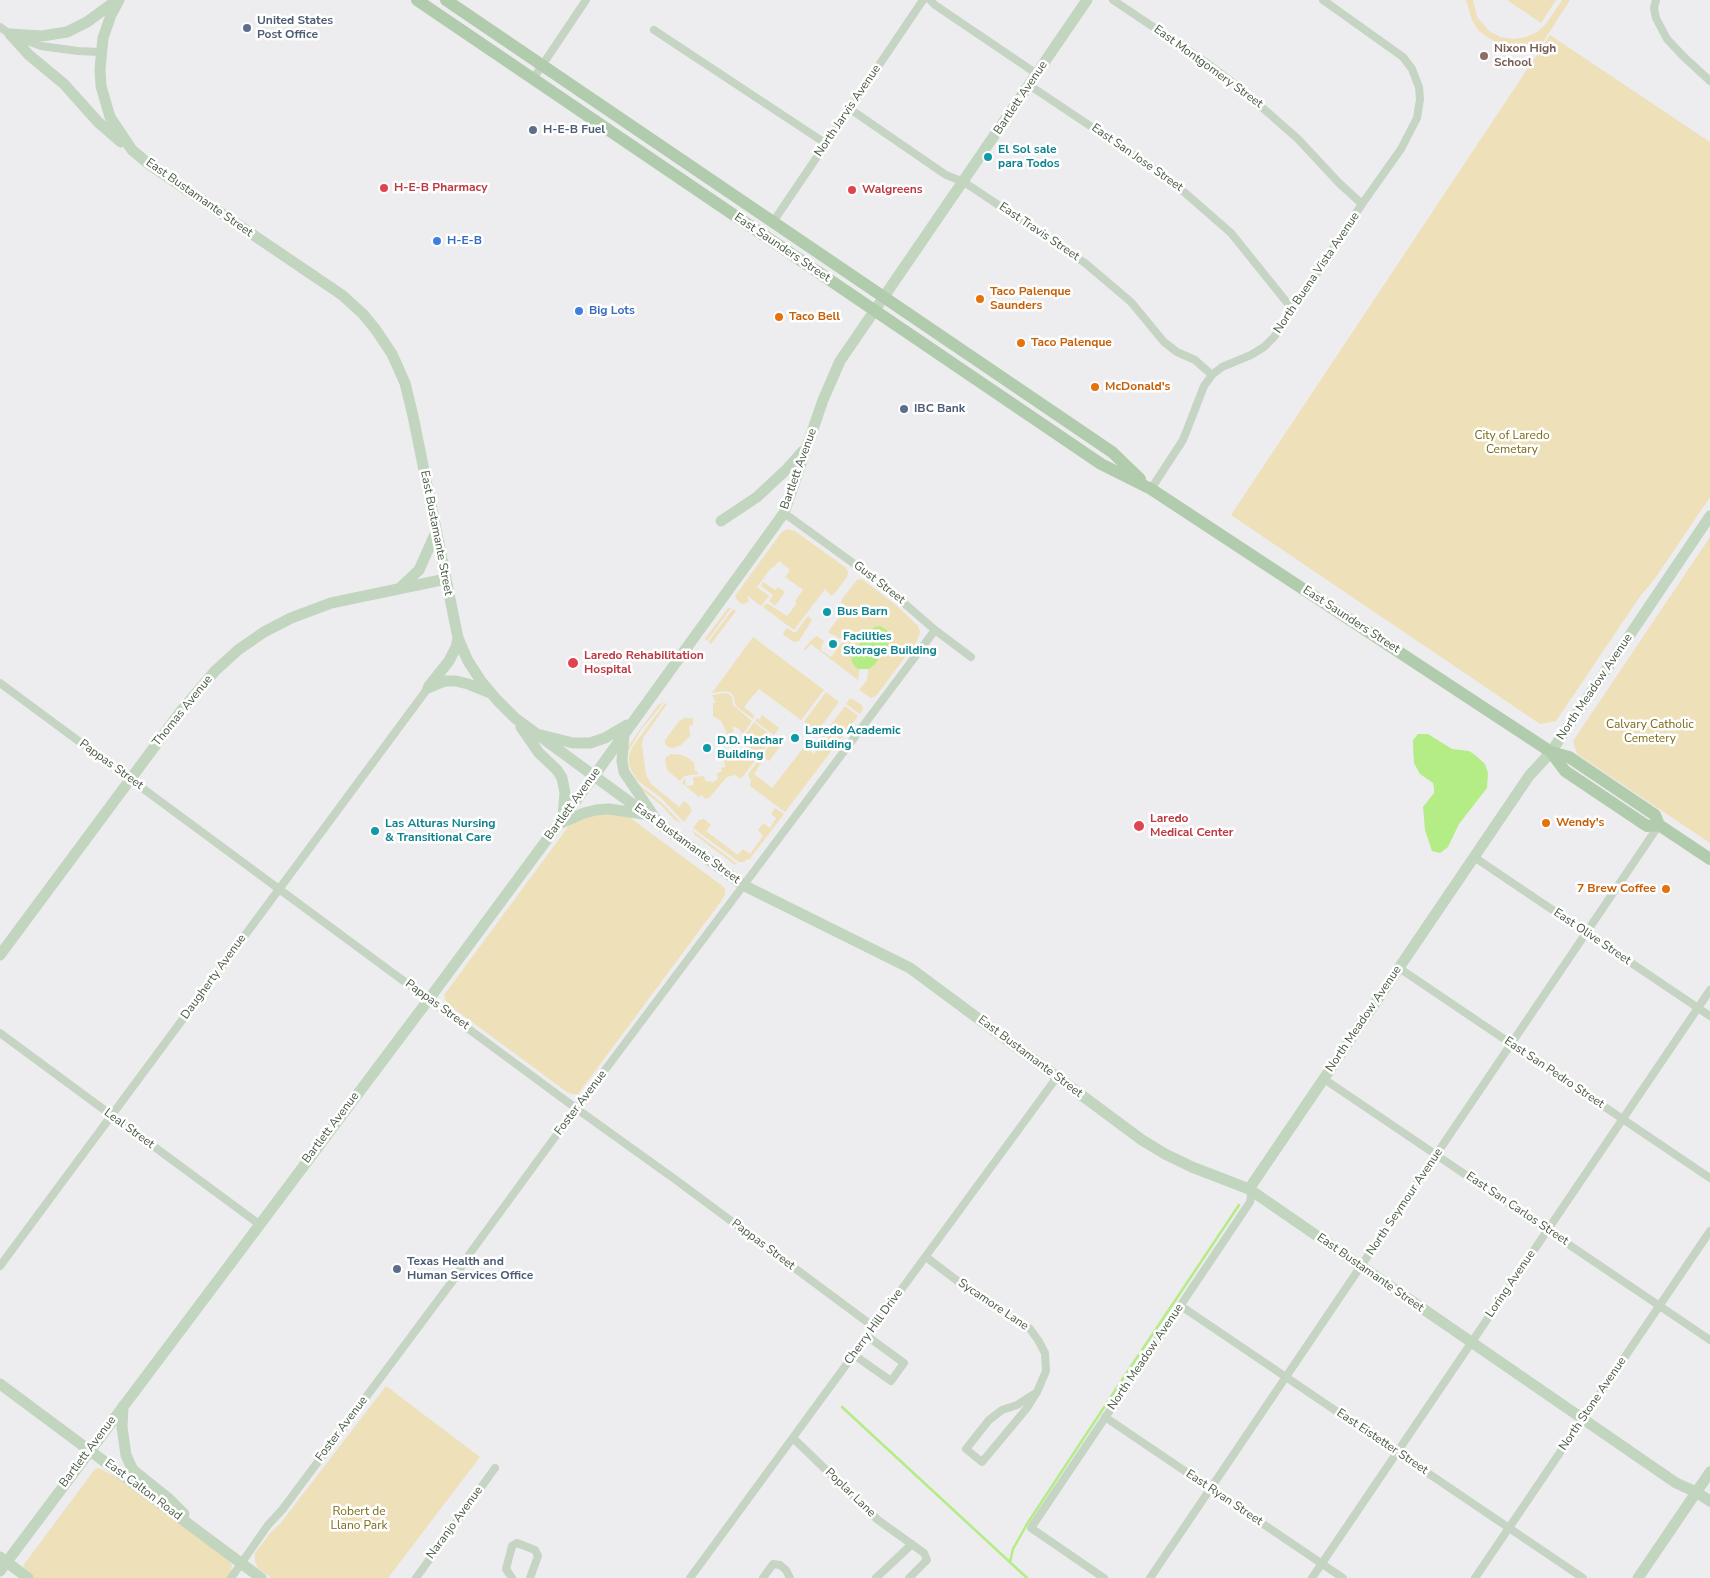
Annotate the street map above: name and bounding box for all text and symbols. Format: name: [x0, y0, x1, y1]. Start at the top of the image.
place label: United States Post Office: [257, 14, 333, 42]
marker: United States Post Office: [241, 22, 253, 34]
street label: East Montgomery Street: [1151, 23, 1265, 111]
place label: Nixon High School: [1494, 42, 1556, 70]
marker: Nixon High School: [1478, 50, 1490, 62]
street label: Bartlett Avenue: [991, 59, 1051, 137]
street label: North Jarvis Avenue: [812, 62, 884, 160]
street label: East San Jose Street: [1088, 121, 1186, 195]
place label: H-E-B Fuel: [543, 123, 605, 137]
marker: H-E-B Fuel: [527, 124, 539, 136]
place label: El Sol sale para Todos: [998, 143, 1060, 171]
marker: El Sol sale para Todos: [982, 151, 994, 163]
street label: East Bustamante Street: [143, 156, 255, 240]
place label: H-E-B Pharmacy: [394, 181, 488, 195]
marker: H-E-B Pharmacy: [378, 182, 390, 194]
place label: Walgreens: [862, 183, 923, 197]
marker: Walgreens: [846, 184, 858, 196]
street label: East Travis Street: [996, 200, 1082, 264]
street label: North Buena Vista Avenue: [1271, 210, 1363, 336]
street label: East Saunders Street: [731, 211, 833, 285]
place label: H-E-B: [447, 234, 482, 248]
marker: H-E-B: [431, 235, 443, 247]
place label: Taco Palenque Saunders: [990, 285, 1071, 313]
marker: Taco Palenque Saunders: [974, 293, 986, 305]
place label: Big Lots: [589, 304, 635, 318]
marker: Big Lots: [573, 305, 585, 317]
place label: Taco Bell: [789, 310, 840, 324]
marker: Taco Bell: [773, 311, 785, 323]
place label: Taco Palenque: [1031, 336, 1112, 350]
marker: Taco Palenque: [1015, 337, 1027, 349]
place label: McDonald's: [1105, 380, 1170, 394]
marker: McDonald's: [1089, 381, 1101, 393]
place label: IBC Bank: [914, 402, 965, 416]
marker: IBC Bank: [898, 403, 910, 415]
street label: Bartlett Avenue: [778, 426, 820, 512]
park label: City of Laredo Cemetary: [1474, 429, 1550, 457]
street label: East Bustamante Street: [417, 469, 455, 597]
street label: Gust Street: [850, 558, 908, 608]
street label: East Saunders Street: [1300, 583, 1402, 657]
place label: Bus Barn: [837, 605, 888, 619]
marker: Bus Barn: [821, 606, 833, 618]
place label: Facilities Storage Building: [843, 630, 937, 658]
street label: North Meadow Avenue: [1554, 631, 1636, 743]
marker: Facilities Storage Building: [827, 638, 839, 650]
place label: Laredo Rehabilitation Hospital: [584, 649, 704, 677]
marker: Laredo Rehabilitation Hospital: [566, 656, 580, 670]
street label: Thomas Avenue: [150, 673, 216, 749]
park label: Calvary Catholic Cemetery: [1606, 718, 1694, 746]
place label: Laredo Academic Building: [805, 724, 901, 752]
marker: Laredo Academic Building: [789, 732, 801, 744]
place label: D.D. Hachar Building: [717, 734, 783, 762]
street label: Pappas Street: [76, 737, 146, 793]
marker: D.D. Hachar Building: [701, 742, 713, 754]
street label: Bartlett Avenue: [542, 765, 604, 843]
street label: East Bustamante Street: [631, 801, 743, 887]
place label: Laredo Medical Center: [1150, 812, 1233, 840]
place label: Wendy's: [1556, 816, 1604, 830]
place label: Las Alturas Nursing & Transitional Care: [385, 817, 496, 845]
marker: Wendy's: [1540, 817, 1552, 829]
marker: Laredo Medical Center: [1132, 819, 1146, 833]
marker: Las Alturas Nursing & Transitional Care: [369, 825, 381, 837]
place label: 7 Brew Coffee: [1577, 882, 1656, 896]
marker: 7 Brew Coffee: [1660, 883, 1672, 895]
street label: East Olive Street: [1551, 906, 1633, 968]
street label: Daugherty Avenue: [178, 932, 250, 1022]
street label: North Meadow Avenue: [1323, 963, 1405, 1075]
street label: Pappas Street: [402, 977, 472, 1033]
street label: East Bustamante Street: [975, 1013, 1085, 1101]
street label: East San Pedro Street: [1501, 1034, 1607, 1112]
street label: Foster Avenue: [552, 1068, 610, 1138]
street label: Bartlett Avenue: [300, 1090, 362, 1166]
street label: Leal Street: [101, 1106, 157, 1152]
street label: North Seymour Avenue: [1364, 1146, 1446, 1258]
street label: East San Carlos Street: [1463, 1169, 1571, 1249]
street label: Pappas Street: [728, 1216, 798, 1274]
street label: East Bustamante Street: [1314, 1231, 1426, 1315]
street label: Loring Avenue: [1483, 1248, 1539, 1320]
place label: Texas Health and Human Services Office: [407, 1255, 533, 1283]
marker: Texas Health and Human Services Office: [391, 1263, 403, 1275]
street label: Sycamore Lane: [955, 1276, 1031, 1334]
street label: Cherry Hill Drive: [842, 1286, 906, 1368]
street label: North Meadow Avenue: [1105, 1301, 1187, 1413]
street label: North Stone Avenue: [1556, 1355, 1630, 1453]
street label: Foster Avenue: [313, 1394, 371, 1464]
street label: East Eistetter Street: [1334, 1406, 1430, 1478]
street label: Bartlett Avenue: [57, 1414, 119, 1490]
street label: East Calton Road: [102, 1456, 184, 1524]
street label: Poplar Lane: [822, 1465, 878, 1521]
street label: East Ryan Street: [1183, 1467, 1265, 1529]
street label: Naranjo Avenue: [424, 1484, 486, 1562]
park label: Robert de Llano Park: [331, 1505, 387, 1533]

